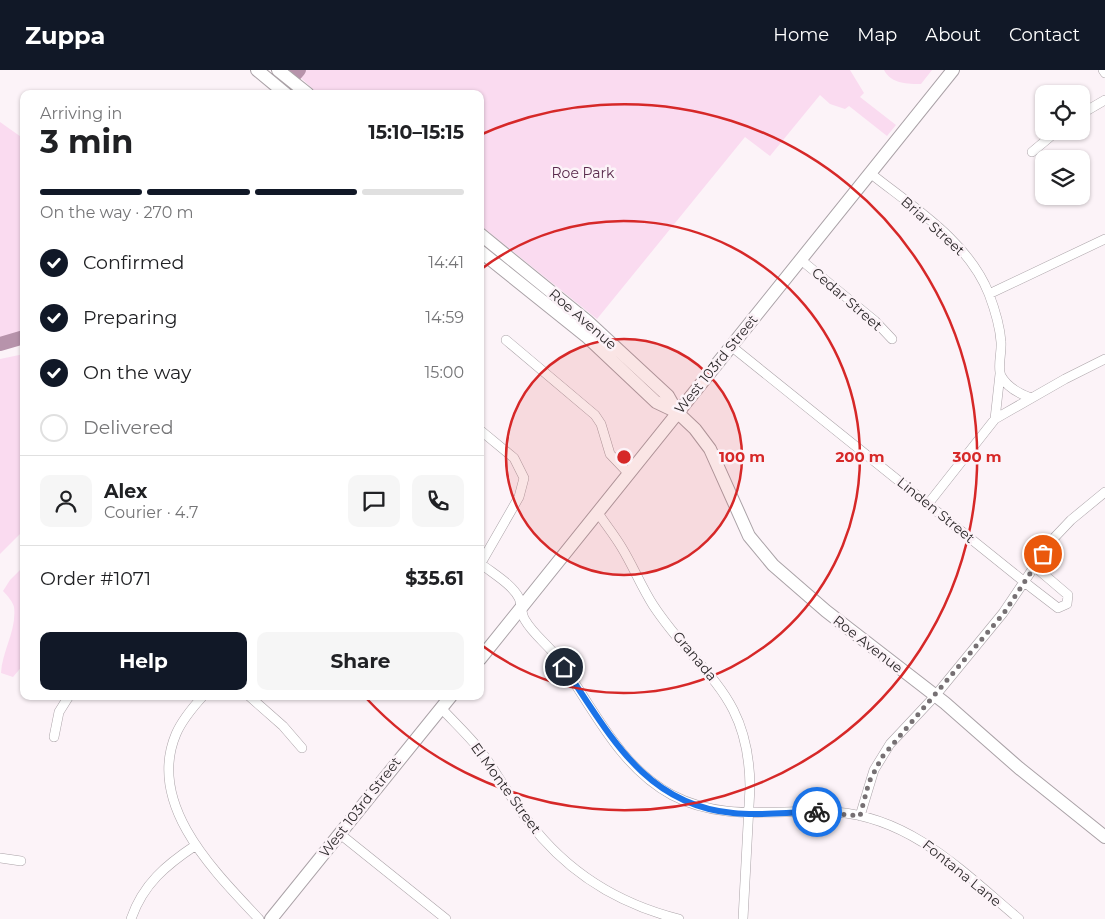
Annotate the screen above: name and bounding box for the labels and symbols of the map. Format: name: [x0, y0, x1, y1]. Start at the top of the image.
park label: Roe Park: [551, 164, 615, 182]
street label: Briar Street: [897, 193, 969, 260]
street label: Cedar Street: [808, 264, 886, 335]
street label: Roe Avenue: [545, 285, 621, 353]
street label: West 103rd Street: [670, 311, 762, 417]
text: 100 m: [719, 447, 765, 466]
text: 200 m: [835, 447, 885, 466]
text: 300 m: [951, 447, 1002, 466]
centre of rings: [615, 448, 633, 466]
street label: Linden Street: [893, 473, 979, 547]
pin: [1022, 533, 1064, 575]
street label: Roe Avenue: [829, 611, 907, 677]
street label: Granada: [669, 627, 721, 685]
pin: [543, 646, 585, 688]
street label: El Monte Street: [467, 739, 545, 837]
street label: West 103rd Street: [315, 753, 405, 861]
courier: [792, 787, 842, 837]
street label: Fontana Lane: [919, 836, 1005, 910]

